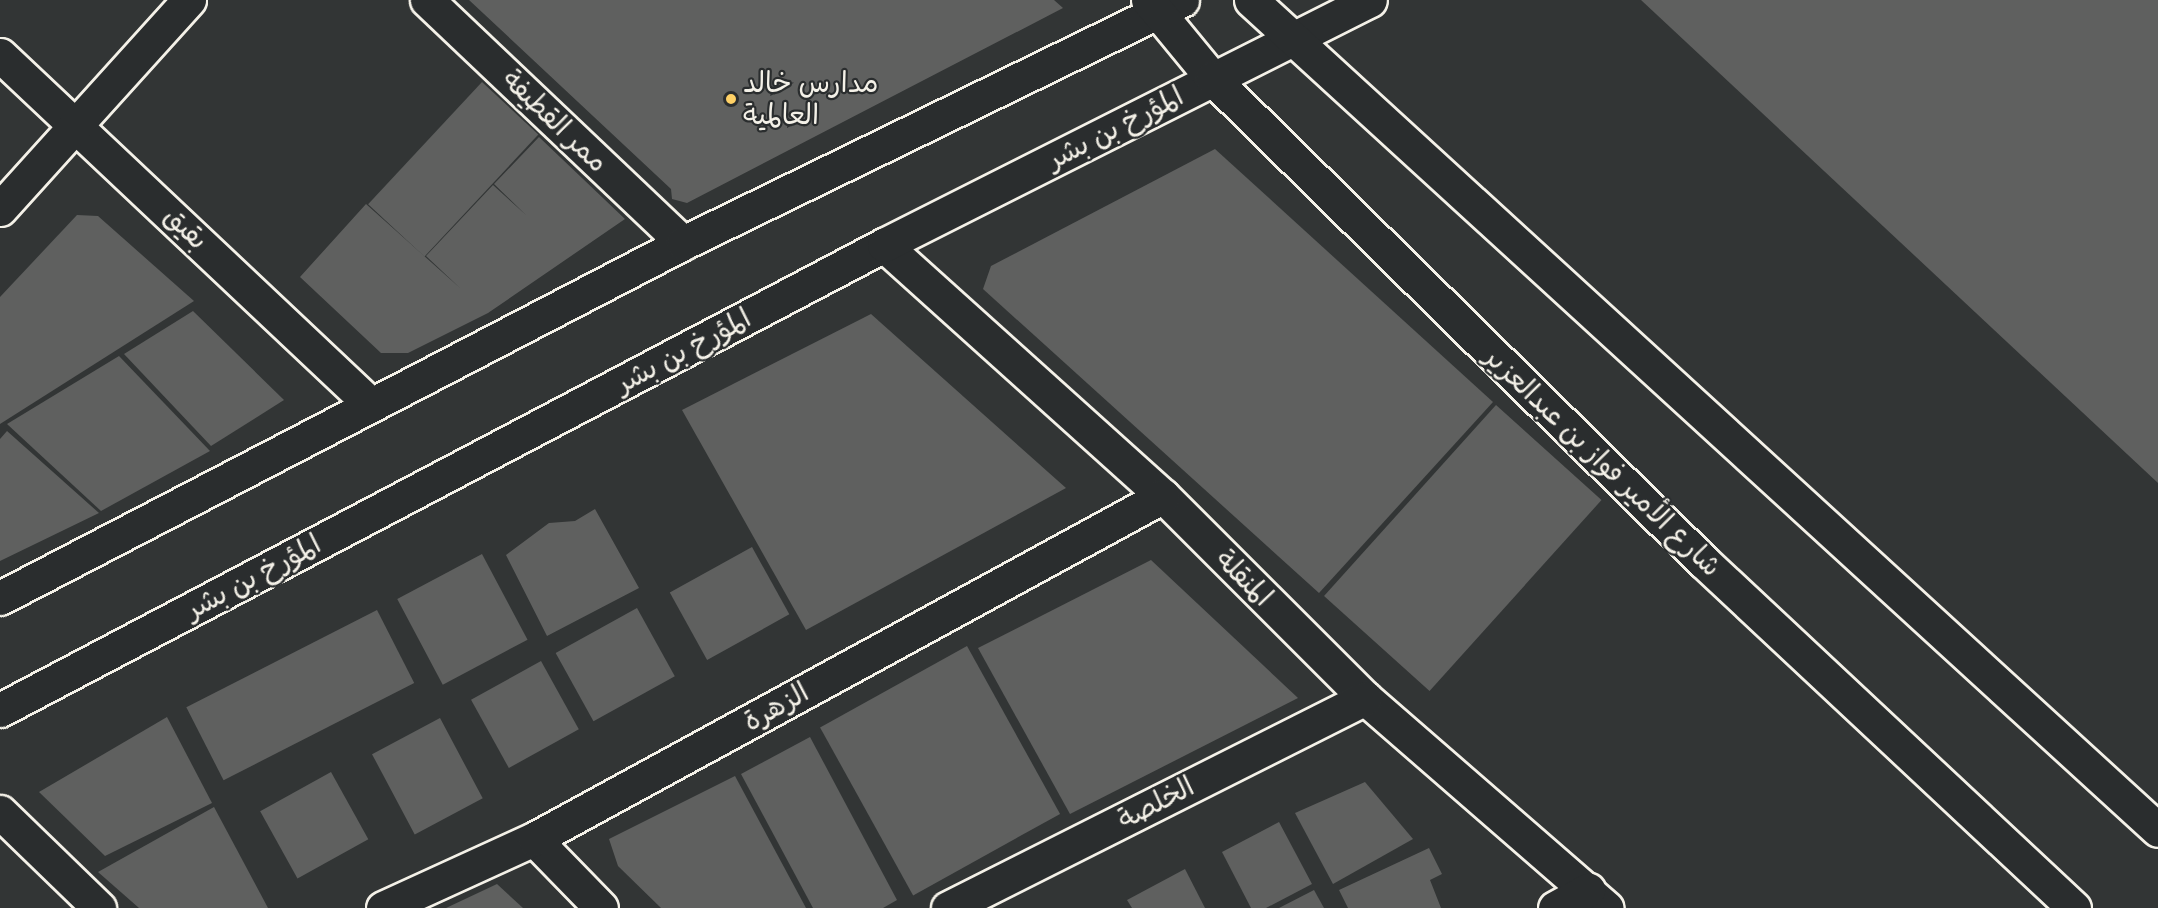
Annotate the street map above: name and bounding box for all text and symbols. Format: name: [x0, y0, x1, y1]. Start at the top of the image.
street label: ممر القطيفة: [495, 63, 615, 179]
place label: مدارس خالد العالمية: [743, 66, 878, 132]
street label: المؤرخ بن بشر: [1041, 79, 1189, 177]
marker: مدارس خالد العالمية: [724, 92, 738, 106]
street label: بقيق: [157, 199, 215, 257]
street label: المؤرخ بن بشر: [609, 301, 757, 401]
street label: شارع الأمير فواز بن عبدالعزير: [1478, 340, 1728, 584]
street label: المؤرخ بن بشر: [179, 527, 327, 627]
street label: المنقلة: [1209, 543, 1279, 613]
street label: الزهرة: [737, 675, 815, 739]
street label: الخلصة: [1112, 770, 1200, 836]

